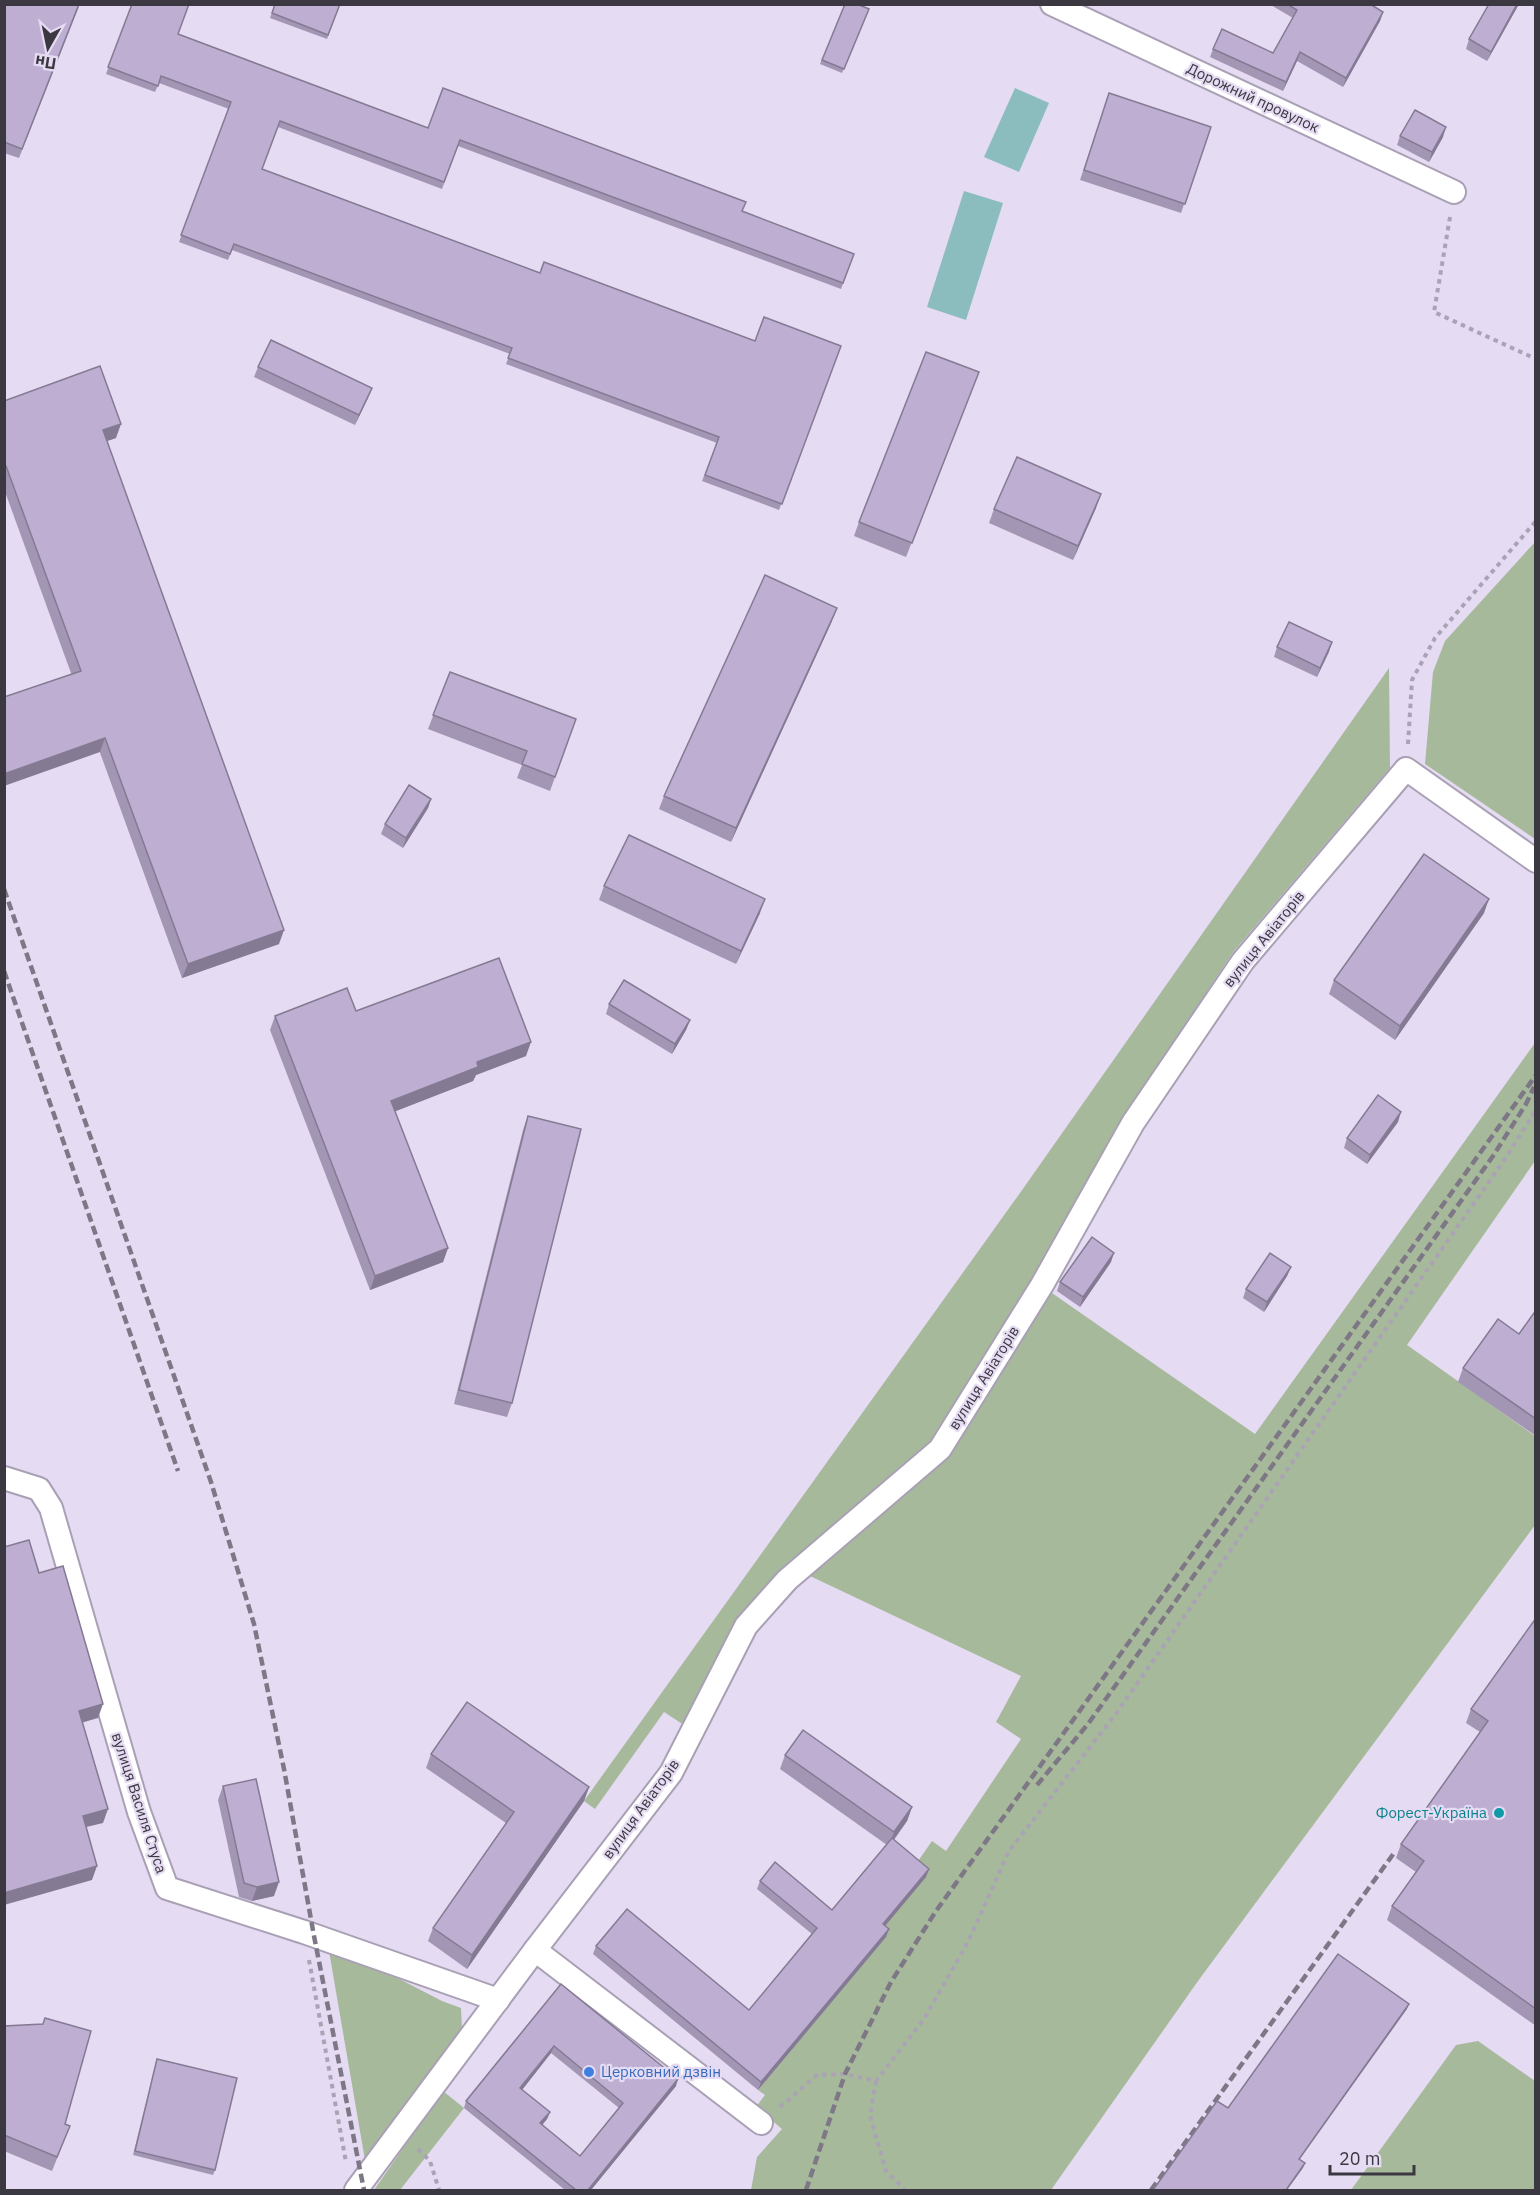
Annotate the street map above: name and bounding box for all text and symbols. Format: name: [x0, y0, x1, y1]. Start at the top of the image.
north arrow: [18, 18, 78, 78]
text: Пн: [34, 51, 58, 74]
street label: Дорожний провулок: [1184, 59, 1322, 137]
street label: вулиця Авіаторів: [1219, 886, 1308, 991]
street label: вулиця Авіаторів: [944, 1322, 1023, 1433]
street label: вулиця Василя Стуса: [108, 1730, 171, 1876]
street label: вулиця Авіаторів: [598, 1755, 683, 1862]
place label: Форест-Україна: [1376, 1803, 1487, 1822]
marker: Форест-Україна: [1492, 1806, 1506, 1820]
place label: Церковний дзвін: [601, 2062, 721, 2081]
marker: Церковний дзвін: [582, 2065, 596, 2079]
scale bar: [1330, 2138, 1414, 2176]
text: 20 m: [1339, 2147, 1381, 2170]

